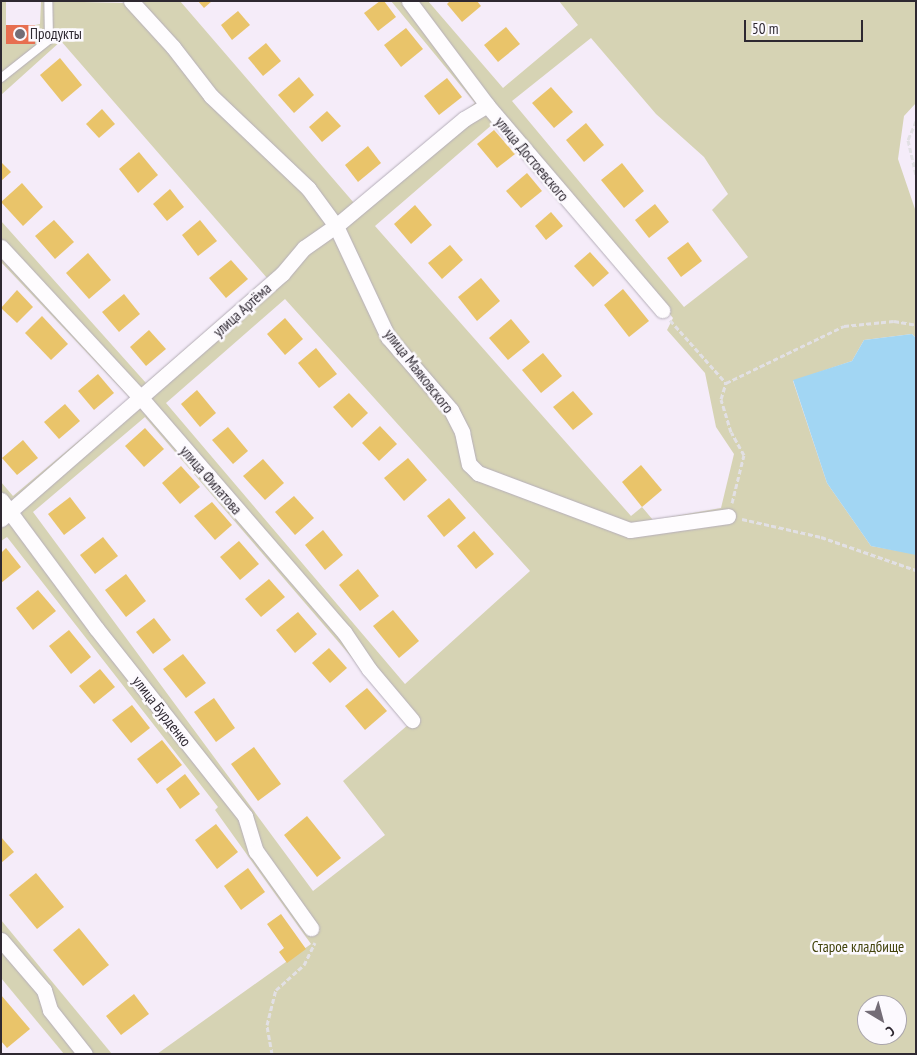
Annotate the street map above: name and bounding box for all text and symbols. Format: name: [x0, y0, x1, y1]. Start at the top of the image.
scale bar: [747, 10, 866, 42]
text: 50 m: [752, 19, 778, 38]
place label: Продукты: [30, 25, 82, 43]
marker: Продукты: [14, 28, 26, 40]
street label: улица Достоевского: [491, 113, 573, 205]
street label: улица Артёма: [209, 279, 275, 341]
street label: улица Маяковского: [381, 325, 457, 417]
street label: улица Филатова: [176, 442, 246, 518]
street label: улица Бурденко: [129, 672, 195, 750]
park label: Старое кладбище: [812, 938, 904, 956]
north arrow: [857, 995, 907, 1045]
text: С: [882, 1022, 898, 1040]

